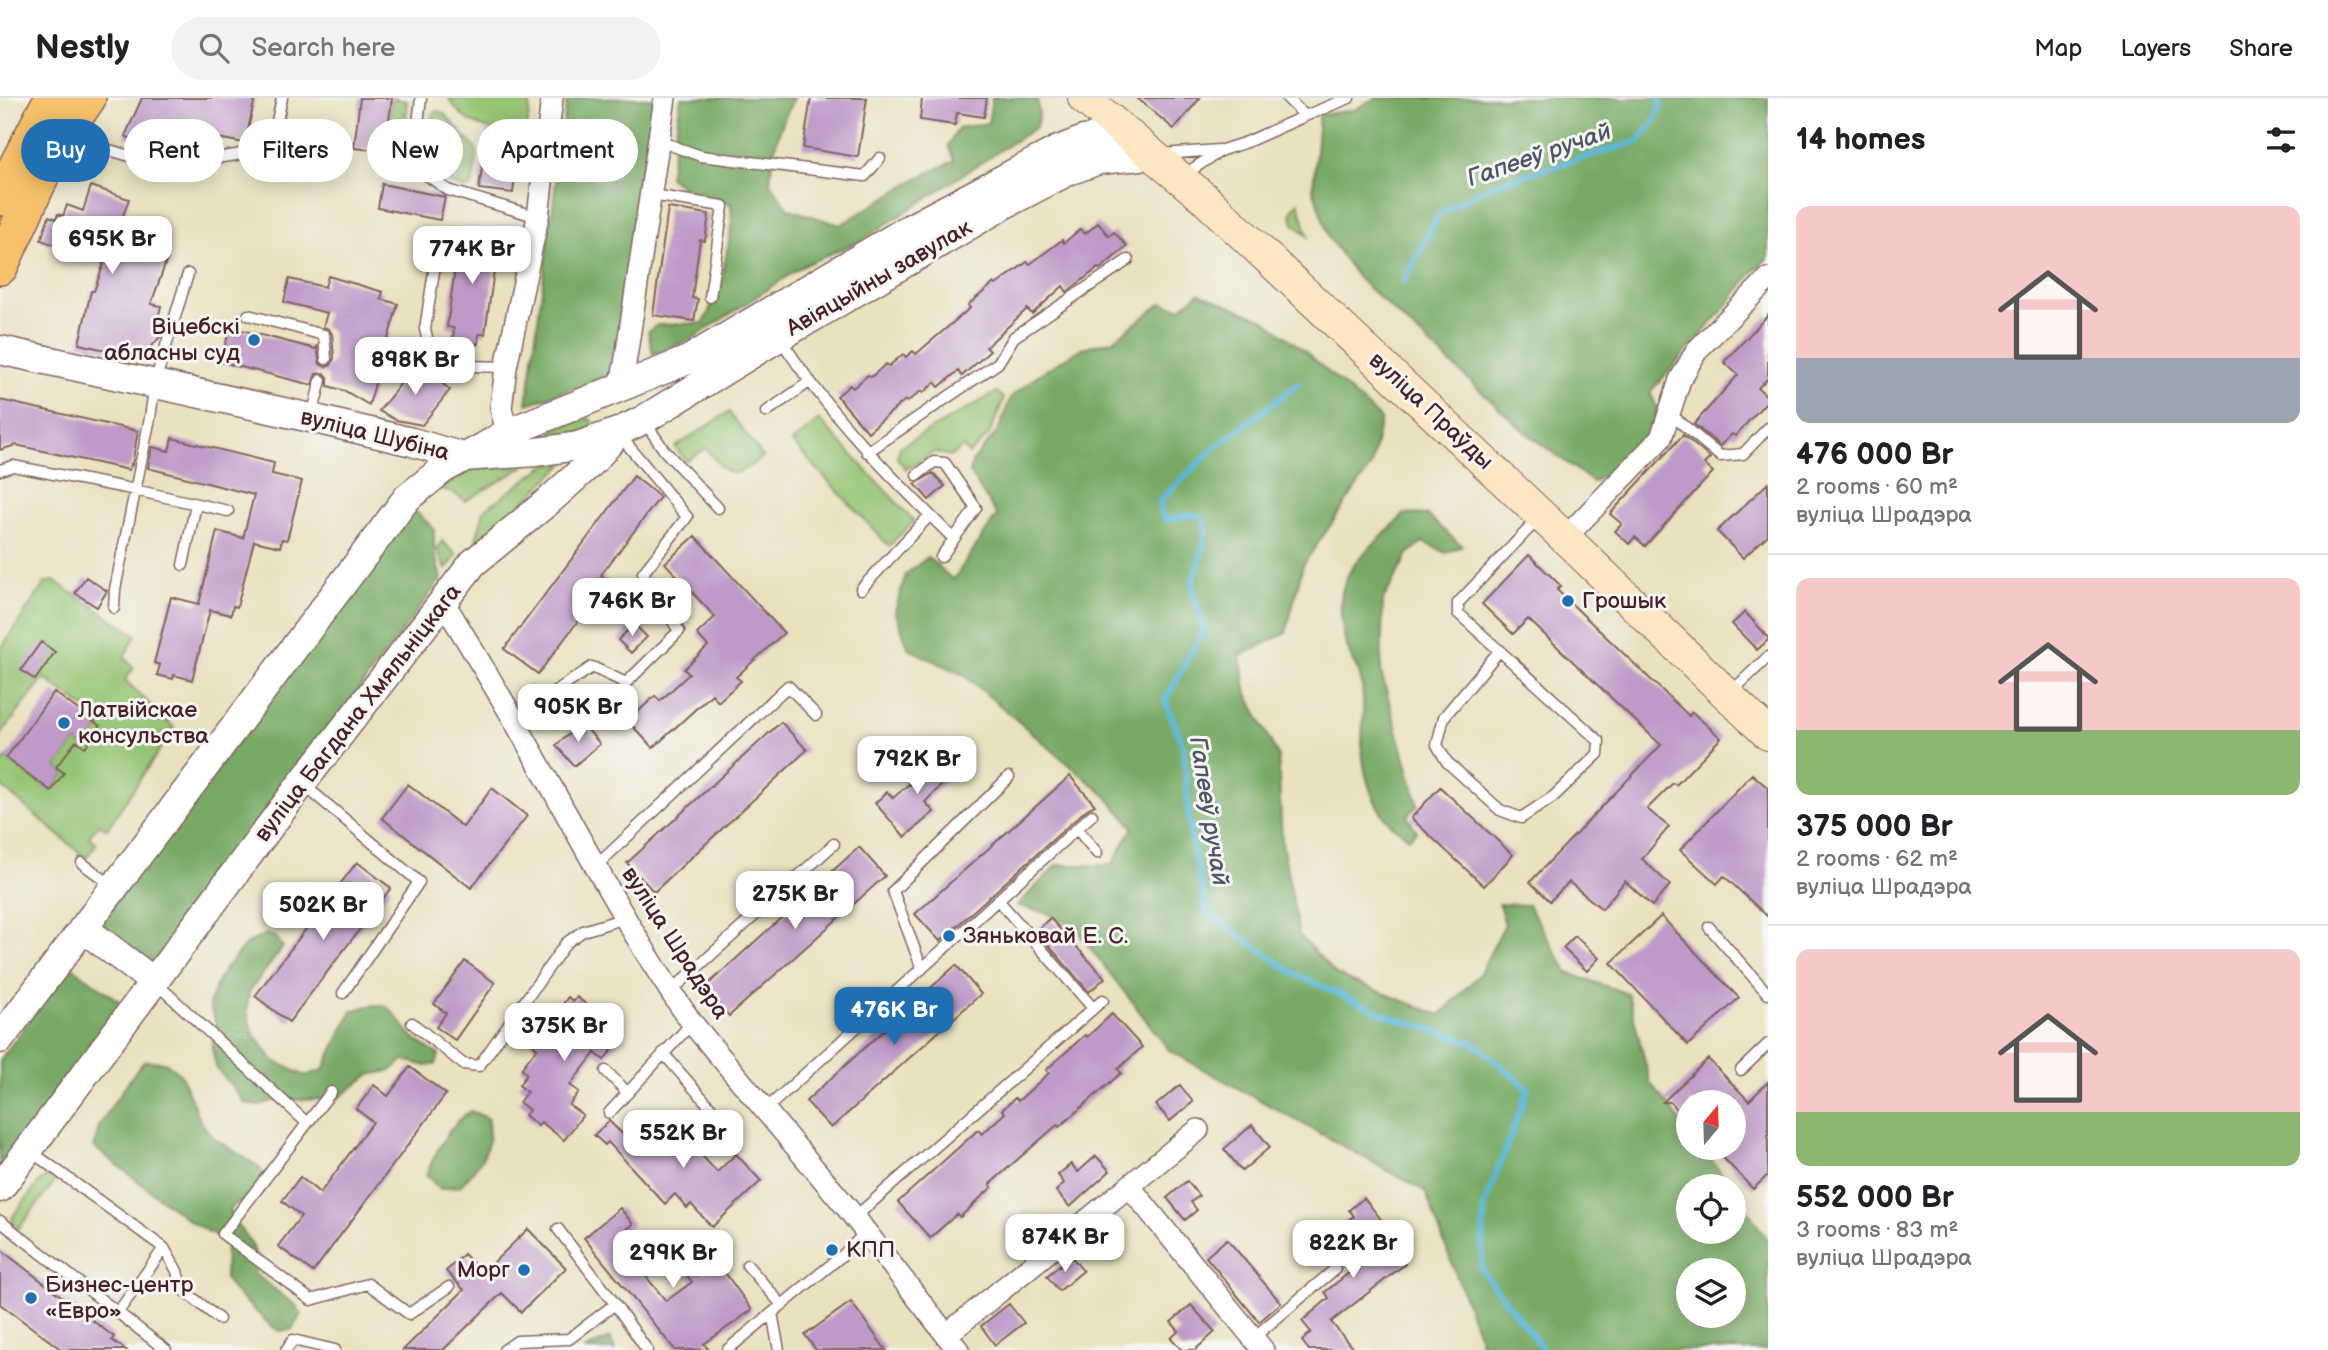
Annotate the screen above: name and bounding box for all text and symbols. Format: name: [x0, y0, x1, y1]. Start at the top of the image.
search box: [171, 17, 661, 80]
text: Nestly: [35, 28, 129, 68]
icon: search: [195, 29, 233, 67]
text: Search here: [251, 33, 395, 64]
text: Map: [2034, 34, 2082, 63]
text: Layers: [2120, 34, 2191, 63]
text: Share: [2229, 34, 2293, 63]
water label: Гапееў ручай: [1463, 117, 1615, 193]
chip: Buy: [21, 119, 110, 182]
chip: Rent: [124, 119, 224, 182]
chip: Filters: [238, 119, 353, 182]
chip: New: [367, 119, 463, 182]
chip: Apartment: [477, 119, 638, 182]
icon: filters: [2262, 121, 2300, 159]
text: 14 homes: [1796, 122, 1925, 158]
street label: Авіяцыйны завулак: [780, 213, 977, 343]
pin: 695K Br: [47, 216, 177, 276]
text: 695K Br: [68, 225, 156, 253]
pin: 774K Br: [407, 226, 537, 286]
text: 774K Br: [429, 235, 515, 263]
icon: home: [1985, 252, 2111, 378]
place label: Віцебскі абласны суд: [104, 313, 240, 367]
marker: Віцебскі абласны суд: [246, 332, 262, 348]
pin: 898K Br: [350, 338, 480, 397]
text: 898K Br: [371, 346, 459, 374]
street label: вуліца Праўды: [1363, 346, 1499, 476]
street label: вуліца Шубіна: [298, 403, 453, 467]
text: 476 000 Br: [1796, 437, 1954, 473]
text: 2 rooms · 60 m²: [1796, 473, 1958, 501]
text: вуліца Шрадэра: [1796, 501, 1972, 529]
street label: вуліца Багдана Хмяльніцкага: [249, 578, 468, 848]
pin: 746K Br: [567, 578, 697, 638]
text: 746K Br: [588, 587, 676, 615]
place label: Грошык: [1582, 587, 1667, 615]
marker: Грошык: [1560, 593, 1576, 609]
icon: home: [1985, 624, 2111, 750]
pin: 905K Br: [513, 684, 643, 744]
text: 905K Br: [534, 693, 622, 721]
place label: Латвійскае консульства: [77, 696, 209, 750]
marker: Латвійскае консульства: [56, 715, 72, 731]
water label: Гапееў ручай: [1183, 734, 1235, 888]
pin: 792K Br: [852, 736, 982, 796]
text: 792K Br: [873, 745, 961, 773]
text: 375 000 Br: [1796, 809, 1953, 845]
text: 2 rooms · 62 m²: [1796, 845, 1958, 873]
street label: вуліца Шрадэра: [615, 862, 735, 1025]
pin: 275K Br: [730, 872, 860, 931]
text: вуліца Шрадэра: [1796, 873, 1972, 901]
text: 275K Br: [752, 880, 838, 908]
pin: 502K Br: [258, 882, 388, 942]
text: 502K Br: [279, 891, 367, 919]
place label: Зяньковай Е. С.: [963, 922, 1128, 950]
marker: Зяньковай Е. С.: [941, 928, 957, 944]
pin: 476K Br: [829, 988, 959, 1047]
icon: home: [1985, 995, 2111, 1121]
text: 476K Br: [850, 996, 938, 1024]
pin: 375K Br: [499, 1004, 629, 1063]
text: 375K Br: [521, 1012, 607, 1040]
north arrow: [1676, 1090, 1746, 1160]
map controls: [1676, 1090, 1746, 1328]
pin: 552K Br: [618, 1110, 748, 1170]
text: 552K Br: [639, 1119, 727, 1147]
button: locate: [1676, 1174, 1746, 1244]
text: 552 000 Br: [1796, 1180, 1954, 1216]
pin: 874K Br: [1000, 1214, 1130, 1274]
text: 3 rooms · 83 m²: [1796, 1216, 1958, 1244]
pin: 822K Br: [1288, 1220, 1418, 1280]
text: 874K Br: [1021, 1223, 1109, 1251]
text: 822K Br: [1309, 1229, 1397, 1257]
pin: 299K Br: [608, 1230, 738, 1290]
place label: КПП: [846, 1236, 895, 1264]
text: 299K Br: [629, 1239, 717, 1267]
marker: КПП: [824, 1242, 840, 1258]
text: вуліца Шрадэра: [1796, 1244, 1972, 1272]
place label: Морг: [457, 1256, 510, 1284]
button: layers: [1676, 1258, 1746, 1328]
marker: Морг: [516, 1262, 532, 1278]
place label: Бизнес-центр «Евро»: [45, 1271, 193, 1325]
marker: Бизнес-центр «Евро»: [23, 1290, 39, 1306]

